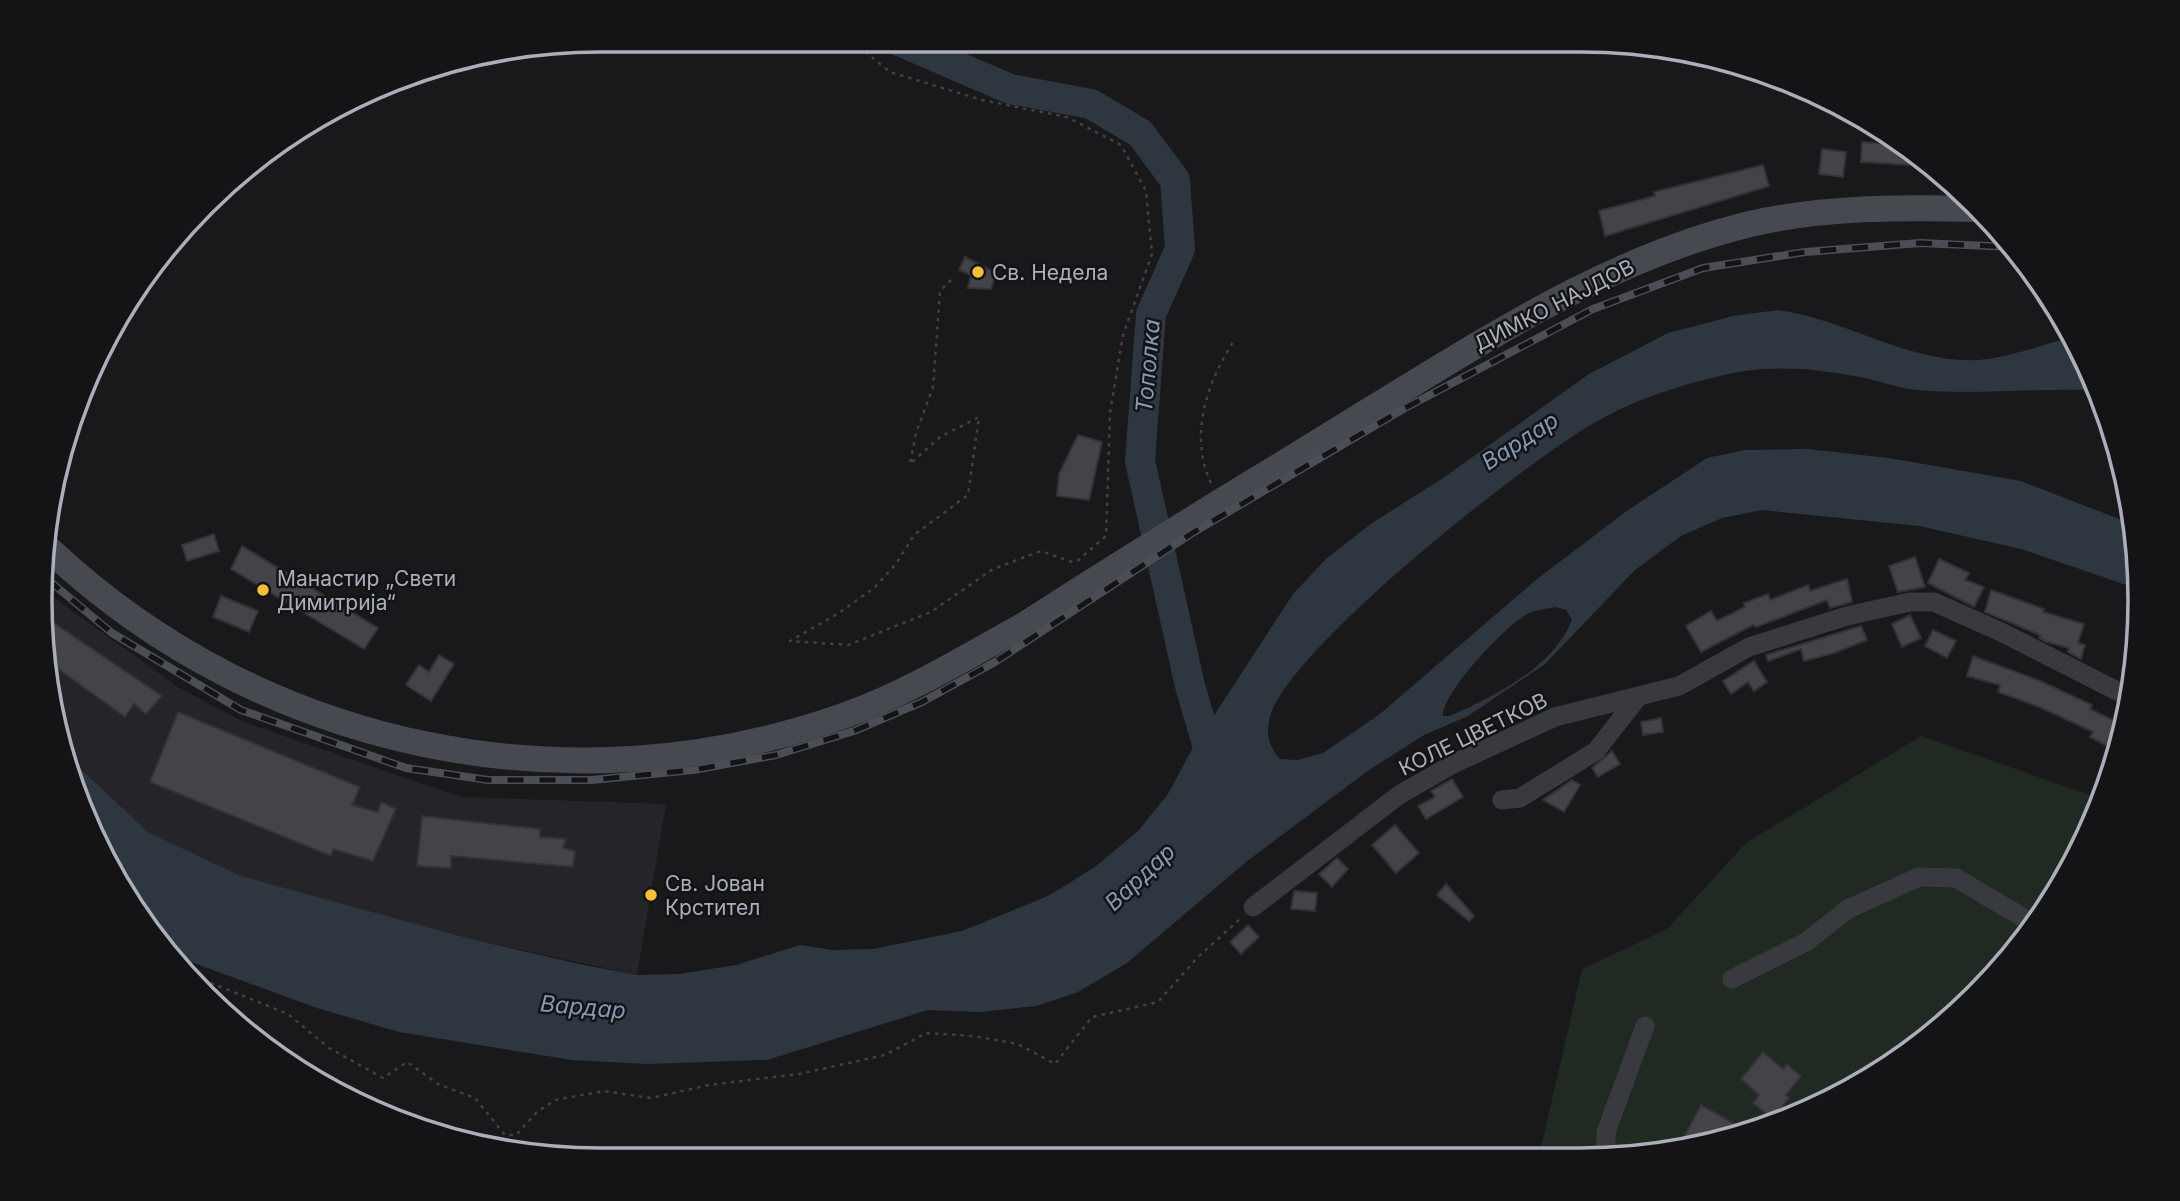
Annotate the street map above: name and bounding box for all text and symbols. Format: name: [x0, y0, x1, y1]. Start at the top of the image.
street label: ДИМКО НАЈДОВ: [1470, 254, 1638, 356]
place label: Св. Недела: [992, 260, 1108, 285]
marker: Св. Недела: [970, 264, 986, 280]
water label: Тополка: [1130, 318, 1166, 414]
water label: Вардар: [1476, 406, 1564, 476]
place label: Манастир „Свети Димитрија“: [277, 566, 456, 615]
marker: Манастир „Свети Димитрија“: [255, 582, 271, 598]
street label: КОЛЕ ЦВЕТКОВ: [1395, 687, 1551, 781]
water label: Вардар: [1099, 837, 1181, 917]
place label: Св. Јован Крстител: [665, 871, 765, 920]
marker: Св. Јован Крстител: [643, 887, 659, 903]
water label: Вардар: [539, 989, 627, 1025]

